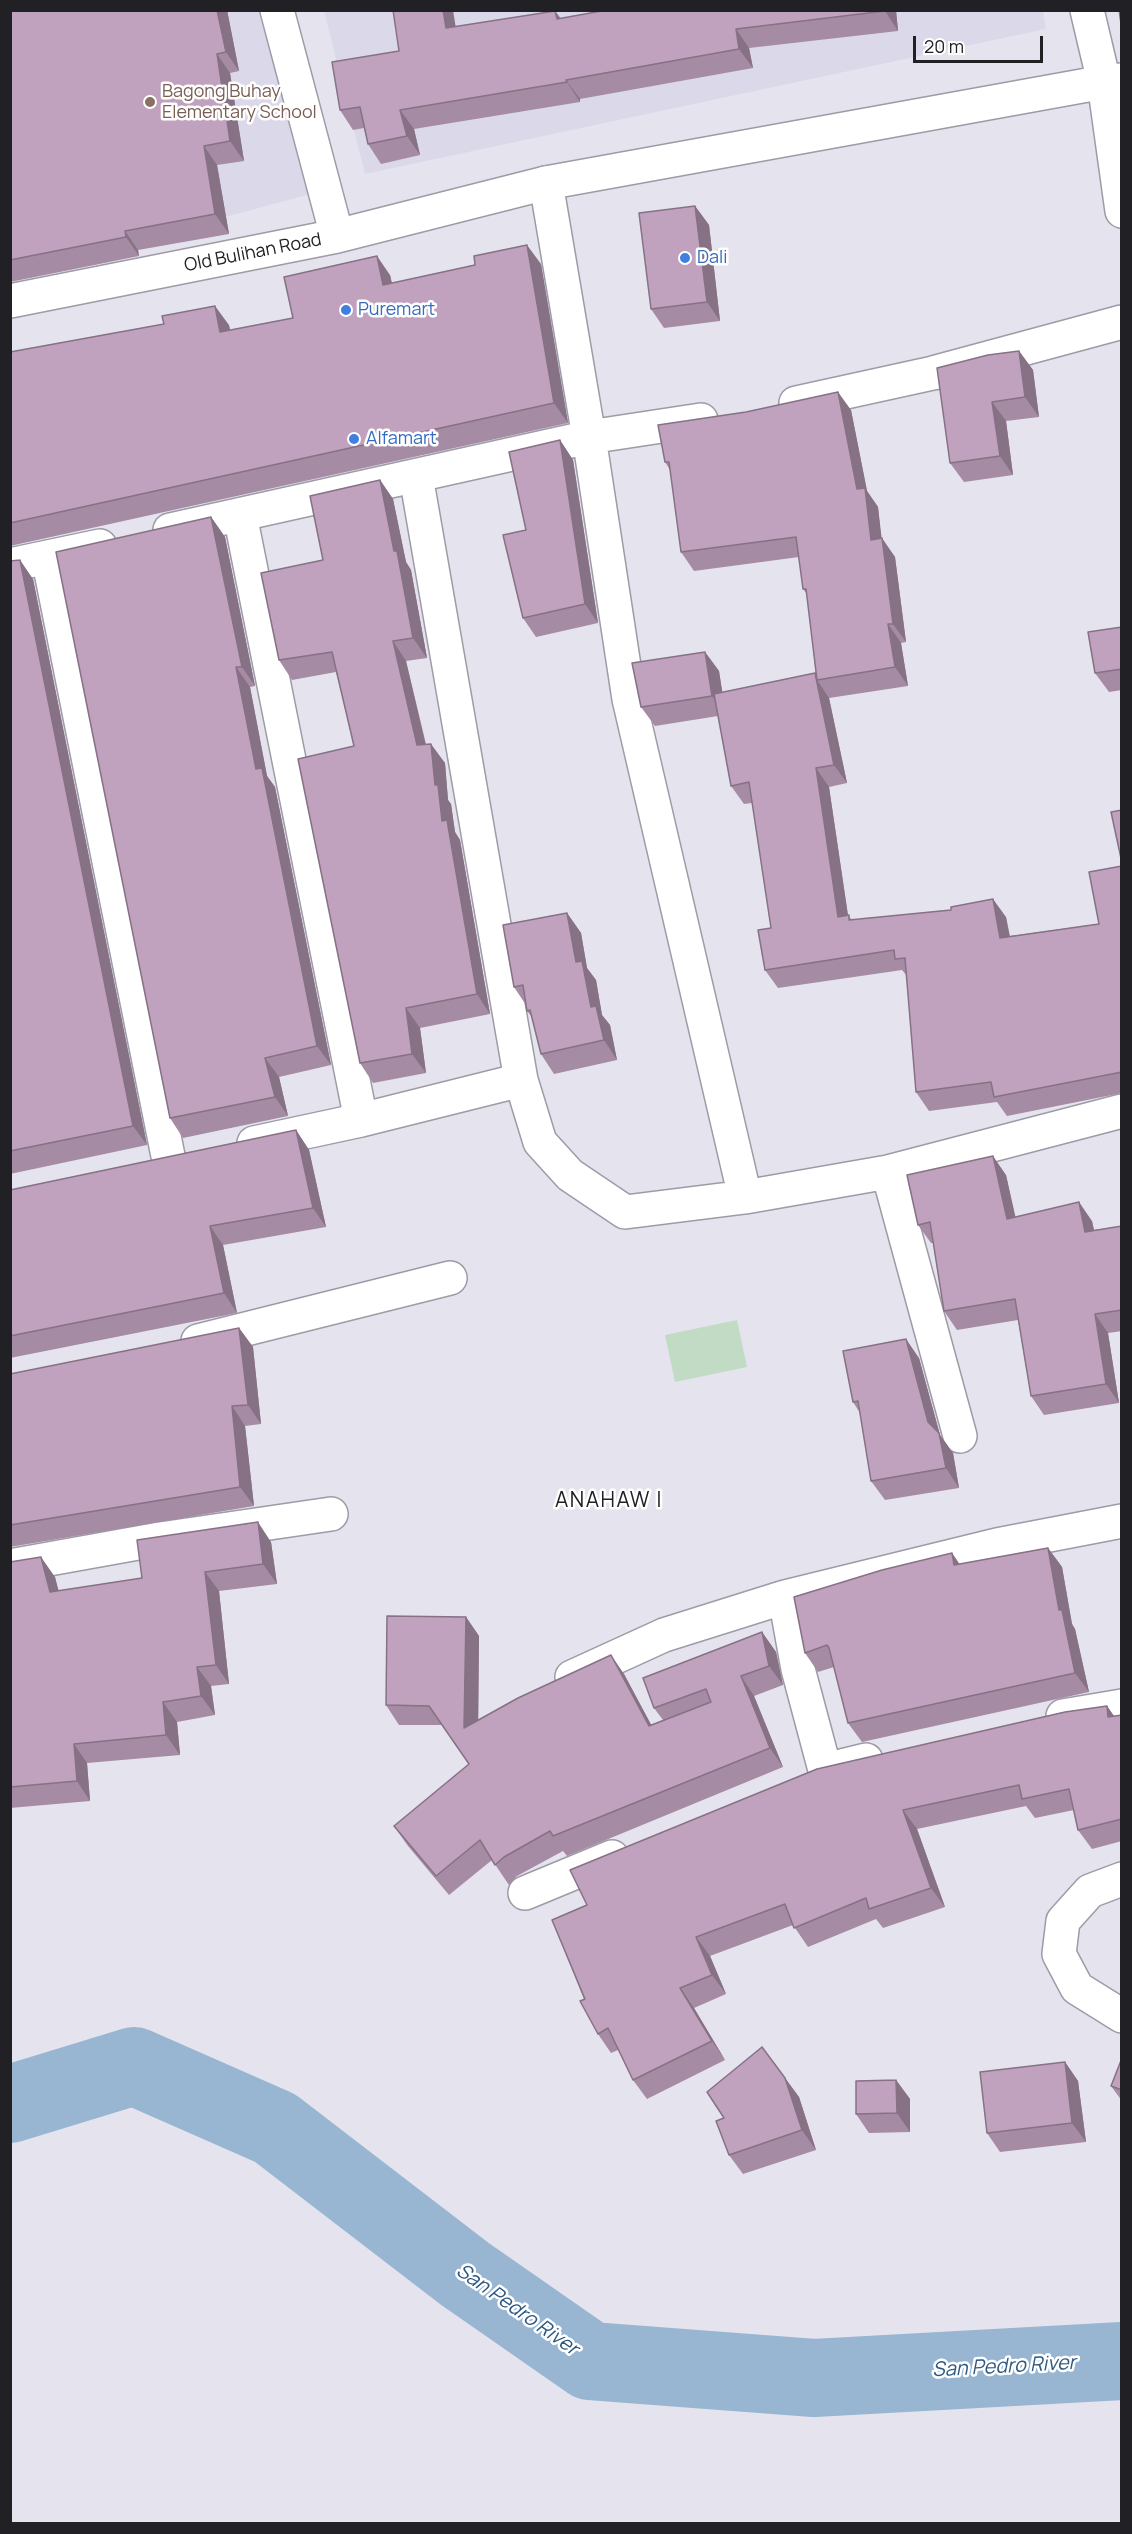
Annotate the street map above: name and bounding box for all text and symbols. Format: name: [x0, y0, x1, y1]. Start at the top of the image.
scale bar: [916, 24, 1046, 62]
text: 20 m: [924, 34, 964, 58]
place label: Bagong Buhay Elementary School: [162, 81, 317, 124]
marker: Bagong Buhay Elementary School: [143, 95, 157, 109]
street label: Old Bulihan Road: [183, 229, 323, 277]
place label: Dali: [697, 247, 727, 269]
marker: Dali: [678, 251, 692, 265]
place label: Puremart: [358, 299, 435, 321]
marker: Puremart: [339, 303, 353, 317]
place label: Alfamart: [366, 428, 437, 450]
marker: Alfamart: [347, 432, 361, 446]
district label: ANAHAW I: [555, 1488, 663, 1514]
water label: San Pedro River: [451, 2259, 583, 2361]
water label: San Pedro River: [932, 2351, 1076, 2383]

